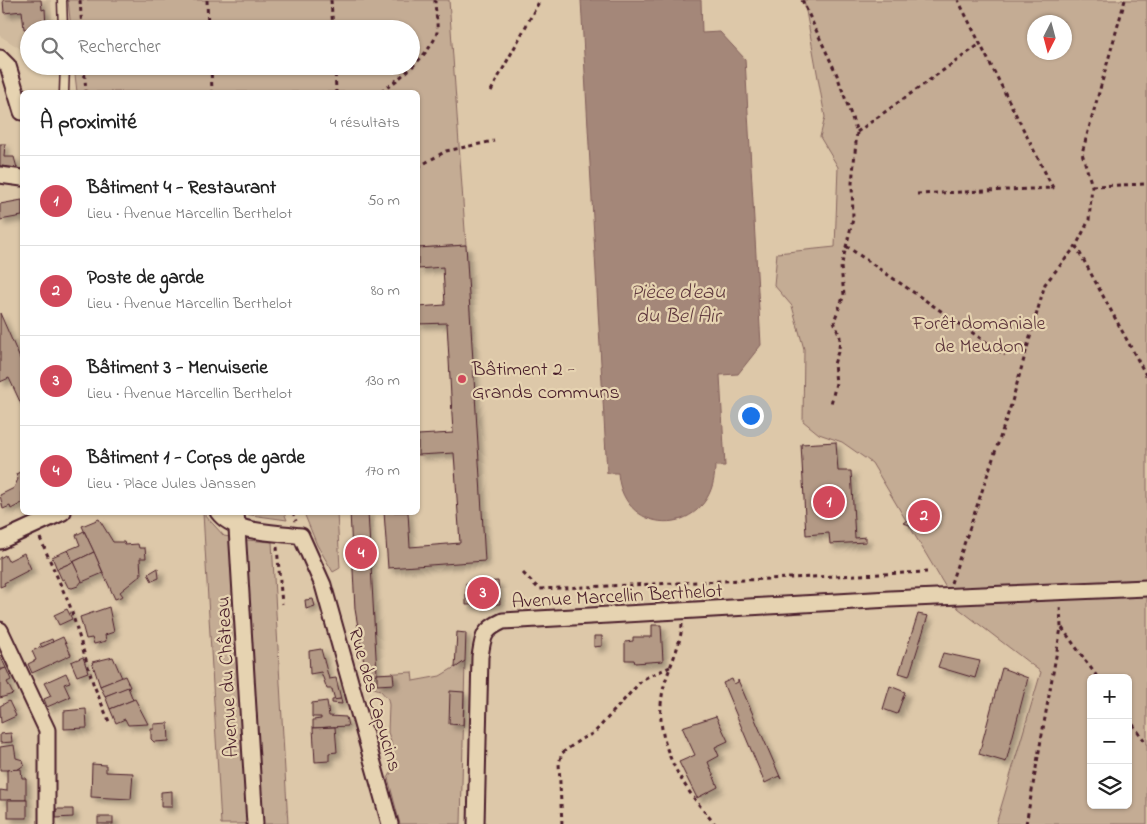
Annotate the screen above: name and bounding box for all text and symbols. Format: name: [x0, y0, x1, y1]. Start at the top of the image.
north arrow: [1027, 15, 1072, 60]
search box: [20, 20, 420, 75]
icon: search: [38, 34, 66, 62]
text: Rechercher: [78, 34, 161, 61]
text: À proximité: [40, 108, 137, 138]
text: 4 résultats: [330, 111, 400, 135]
text: Bâtiment 4 - Restaurant: [87, 175, 276, 202]
text: 1: [53, 189, 59, 213]
text: 50 m: [368, 189, 400, 213]
text: Lieu · Avenue Marcellin Berthelot: [87, 202, 292, 226]
text: Poste de garde: [87, 265, 204, 292]
water label: Pièce d'eau du Bel Air: [631, 278, 725, 332]
text: 2: [52, 279, 60, 303]
text: 80 m: [371, 279, 400, 303]
text: Lieu · Avenue Marcellin Berthelot: [87, 292, 292, 316]
park label: Forêt domaniale de Meudon: [912, 310, 1046, 362]
text: Bâtiment 3 - Menuiserie: [87, 355, 268, 382]
place label: Bâtiment 2 - Grands communs: [471, 356, 620, 408]
text: 3: [53, 369, 59, 393]
text: 130 m: [365, 369, 400, 393]
marker: Bâtiment 2 - Grands communs: [456, 373, 468, 385]
text: Lieu · Avenue Marcellin Berthelot: [87, 382, 292, 406]
your location: [738, 403, 764, 429]
text: Bâtiment 1 - Corps de garde: [87, 445, 305, 472]
text: 4: [53, 459, 59, 483]
text: 170 m: [365, 459, 400, 483]
text: Lieu · Place Jules Janssen: [87, 472, 256, 496]
pin: 1: [813, 483, 845, 521]
pin: 2: [908, 497, 940, 535]
pin: 4: [345, 534, 377, 572]
pin: 3: [467, 574, 499, 612]
street label: Avenue Marcellin Berthelot: [511, 577, 724, 618]
street label: Avenue du Château: [210, 595, 247, 758]
street label: Rue des Capucins: [339, 624, 408, 775]
map controls: [1087, 674, 1132, 809]
button: +: [1087, 674, 1132, 719]
button: −: [1087, 719, 1132, 764]
button: layers: [1087, 764, 1132, 809]

